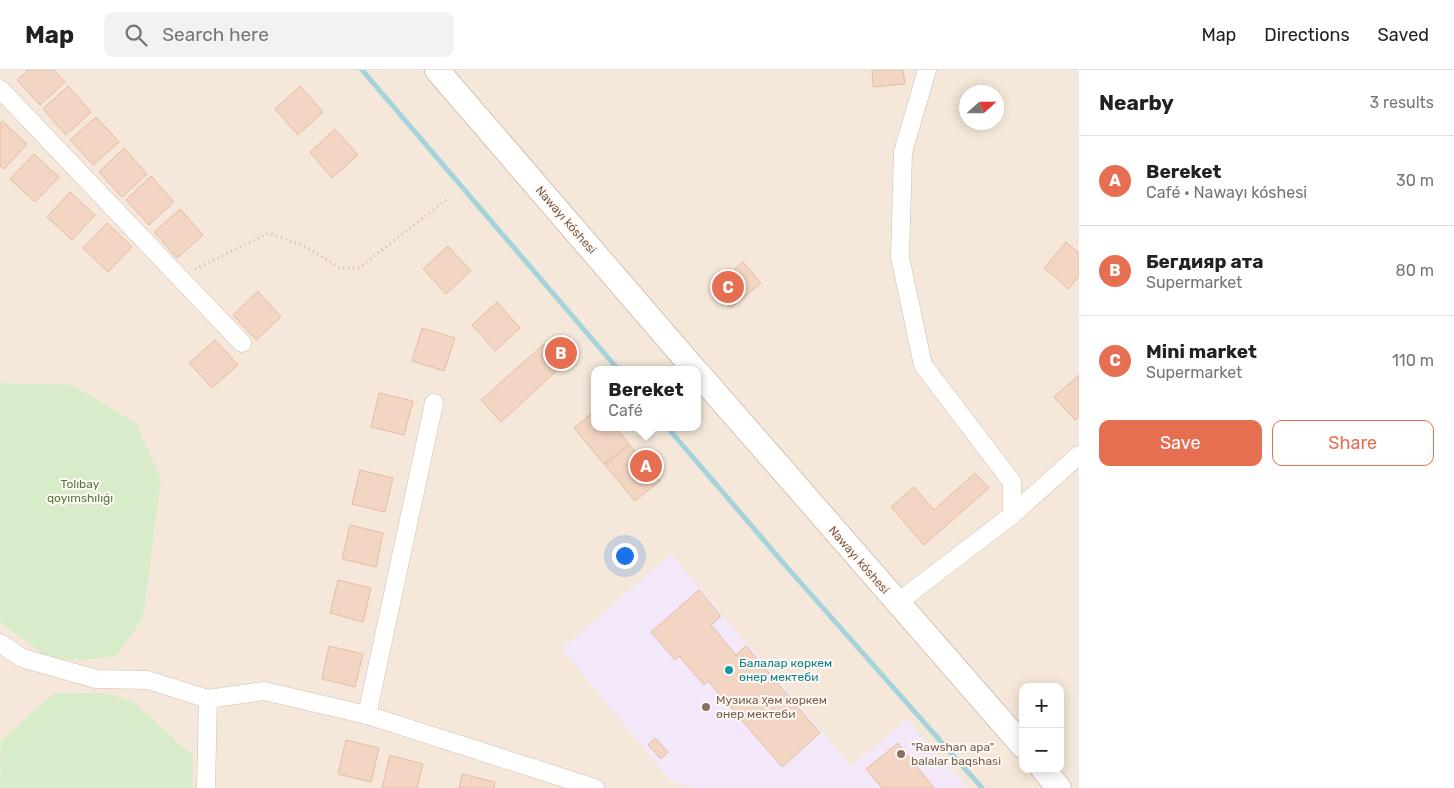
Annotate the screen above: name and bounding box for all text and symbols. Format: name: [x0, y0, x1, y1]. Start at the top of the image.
search box: [104, 12, 454, 57]
text: Map: [25, 21, 74, 49]
icon: search: [122, 21, 150, 49]
text: Search here: [162, 23, 269, 46]
text: Map: [1201, 24, 1236, 46]
text: Directions: [1264, 24, 1350, 46]
text: Saved: [1378, 24, 1429, 46]
north arrow: [959, 85, 1004, 130]
text: Nearby: [1099, 90, 1174, 115]
text: 3 results: [1369, 93, 1434, 112]
text: Bereket: [1146, 160, 1221, 183]
text: A: [1109, 171, 1121, 190]
text: 30 m: [1396, 171, 1434, 190]
street label: Nawayı kóshesi: [533, 183, 599, 257]
text: Café · Nawayı kóshesi: [1146, 183, 1307, 202]
text: Бегдияр ата: [1146, 250, 1263, 273]
text: B: [1109, 261, 1121, 280]
text: 80 m: [1396, 261, 1434, 280]
pin: C: [712, 268, 744, 306]
text: Supermarket: [1146, 273, 1242, 292]
pin: B: [545, 334, 577, 372]
text: Mini market: [1146, 340, 1257, 363]
text: C: [1109, 351, 1121, 370]
text: 110 m: [1392, 351, 1434, 370]
text: Supermarket: [1146, 363, 1242, 382]
popup: [591, 366, 701, 431]
text: Bereket: [608, 378, 684, 401]
text: Café: [608, 401, 643, 420]
button: Save: [1099, 420, 1262, 466]
button: Share: [1272, 420, 1434, 466]
pin: A: [630, 447, 662, 485]
park label: Tolıbay qoyımshılıǵı: [47, 477, 113, 505]
street label: Nawayı kóshesi: [826, 523, 892, 597]
your location: [612, 543, 638, 569]
place label: Балалар көркем өнер мектеби: [739, 656, 832, 684]
marker: Балалар көркем өнер мектеби: [723, 664, 735, 676]
map controls: [1019, 683, 1064, 773]
button: +: [1019, 683, 1064, 728]
place label: Музика ҳәм көркем өнер мектеби: [716, 693, 827, 721]
marker: Музика ҳәм көркем өнер мектеби: [700, 701, 712, 713]
button: −: [1019, 728, 1064, 773]
place label: "Rawshan apa" balalar baqshasi: [911, 740, 1001, 768]
marker: "Rawshan apa" balalar baqshasi: [895, 748, 907, 760]

